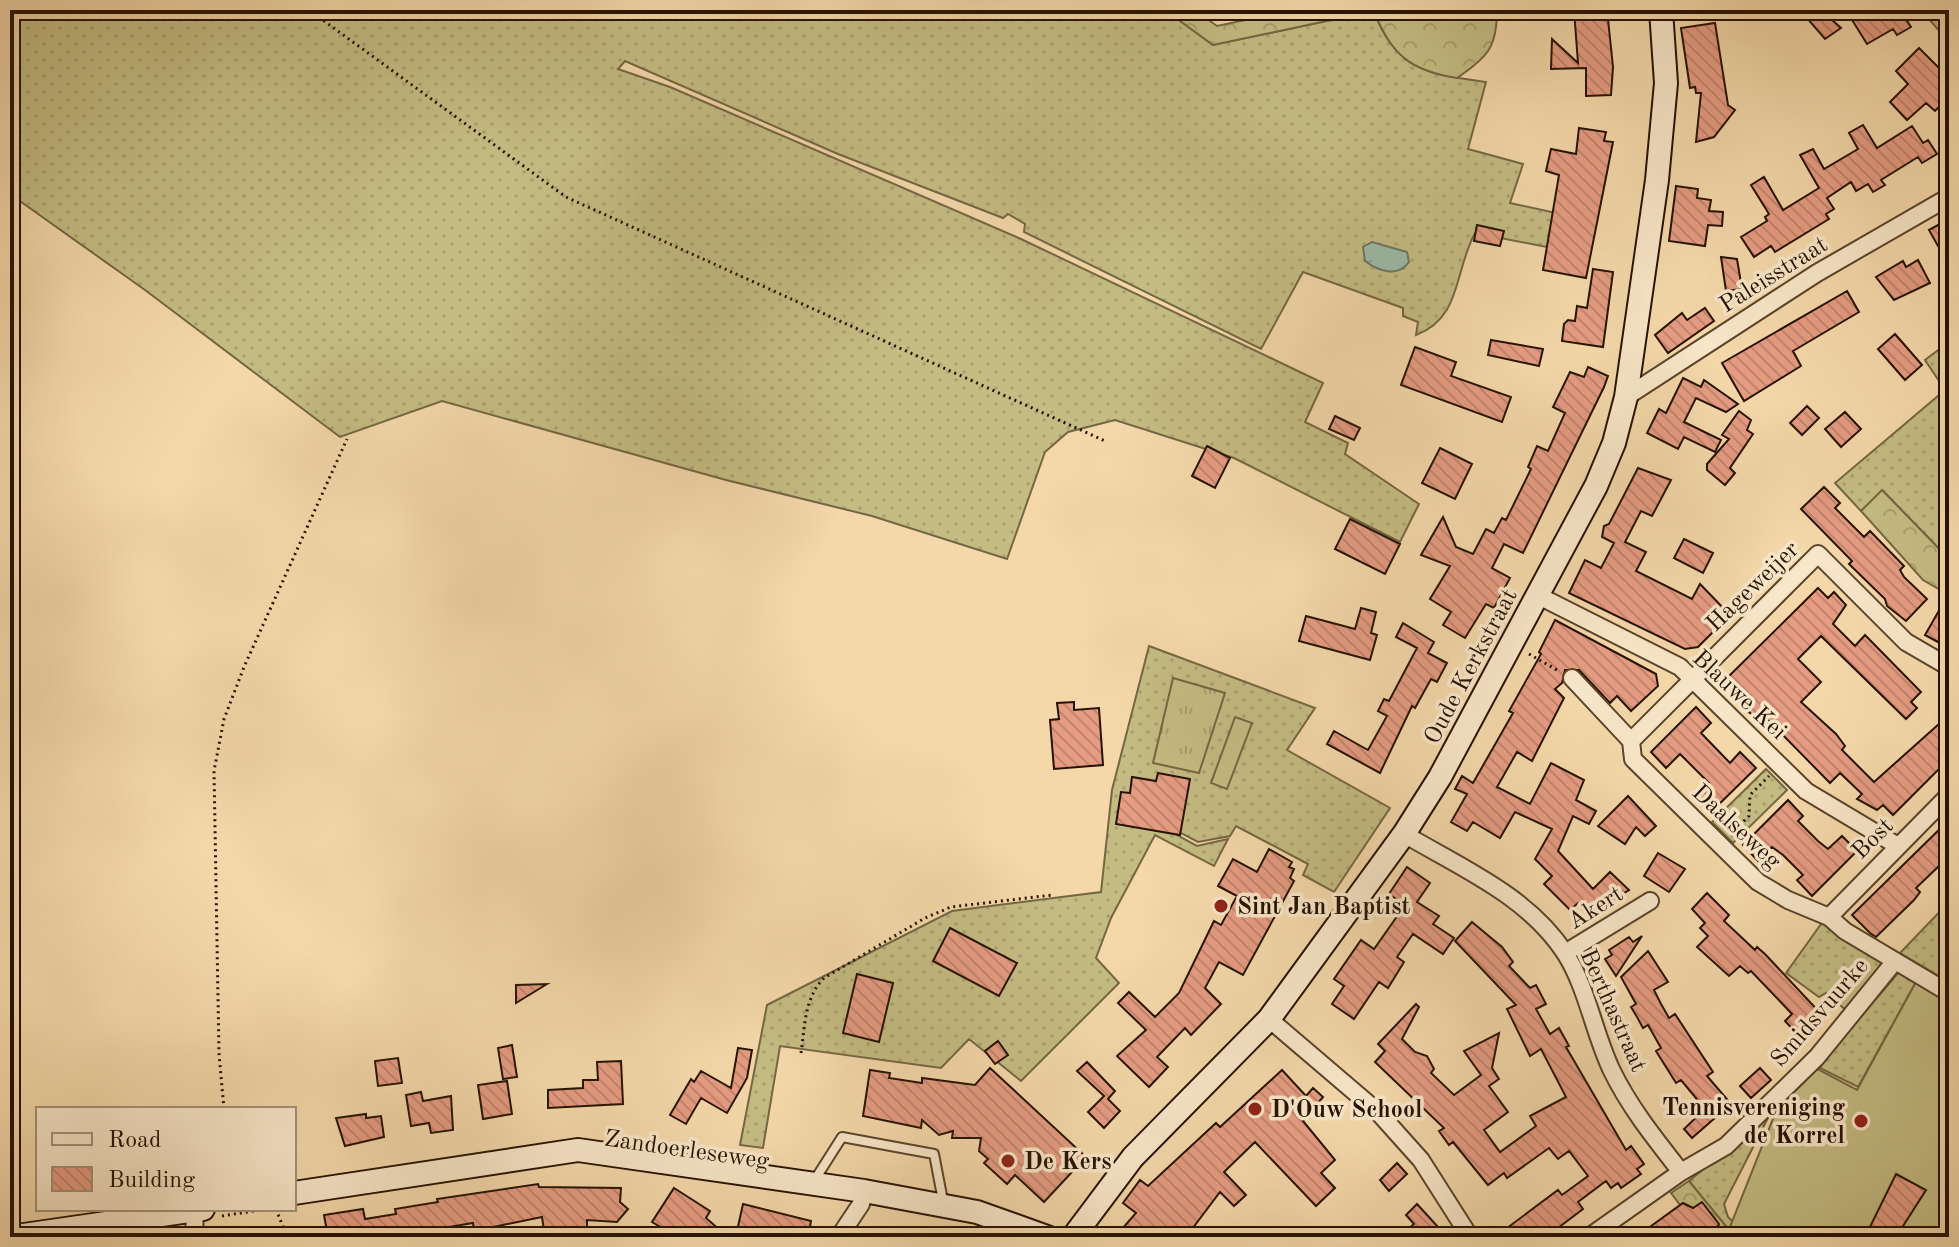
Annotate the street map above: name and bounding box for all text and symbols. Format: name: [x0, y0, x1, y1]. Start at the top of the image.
street label: Paleisstraat: [1716, 233, 1832, 318]
street label: Hageweijer: [1702, 538, 1804, 637]
street label: Oude Kerkstraat: [1421, 585, 1523, 749]
street label: Blauwe Kei: [1687, 646, 1790, 745]
street label: Daalseweg: [1687, 781, 1785, 874]
street label: Bost: [1848, 814, 1899, 865]
street label: Akert: [1564, 883, 1628, 935]
place label: Sint Jan Baptist: [1237, 896, 1410, 920]
marker: Sint Jan Baptist: [1212, 897, 1230, 915]
street label: Berthastraat: [1574, 946, 1650, 1076]
street label: Smidsvuurke: [1767, 954, 1874, 1072]
place label: Tennisvereniging de Korrel: [1662, 1097, 1846, 1149]
place label: D'Ouw School: [1271, 1099, 1422, 1123]
marker: D'Ouw School: [1246, 1100, 1264, 1118]
legend: [36, 1107, 296, 1211]
marker: Tennisvereniging de Korrel: [1852, 1112, 1870, 1130]
street label: Zandoerleseweg: [603, 1128, 771, 1174]
text: Road: [108, 1129, 161, 1153]
place label: De Kers: [1024, 1151, 1111, 1175]
marker: De Kers: [999, 1152, 1017, 1170]
text: Building: [108, 1169, 195, 1193]

